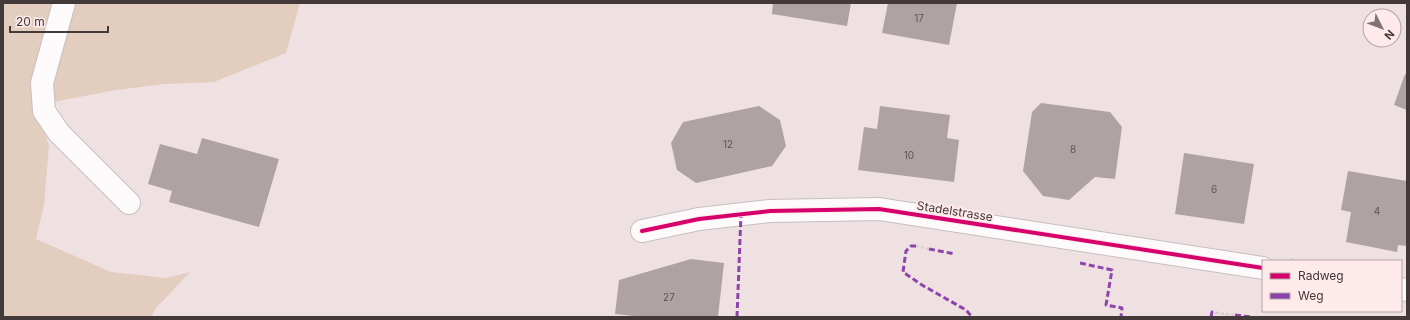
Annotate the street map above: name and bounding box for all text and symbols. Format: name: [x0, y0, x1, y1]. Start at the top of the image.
scale bar: [10, 8, 108, 34]
north arrow: [1362, 8, 1402, 48]
house number: 17: [914, 12, 924, 24]
text: 20 m: [16, 14, 45, 29]
text: N: [1381, 27, 1397, 42]
house number: 12: [723, 138, 733, 150]
house number: 8: [1070, 143, 1076, 155]
house number: 10: [904, 149, 914, 161]
house number: 6: [1211, 183, 1217, 195]
street label: Stadelstrasse: [916, 198, 994, 224]
house number: 4: [1374, 205, 1380, 217]
legend: [1262, 260, 1402, 312]
text: Radweg: [1298, 268, 1344, 283]
text: Weg: [1298, 288, 1324, 303]
house number: 27: [663, 291, 675, 303]

